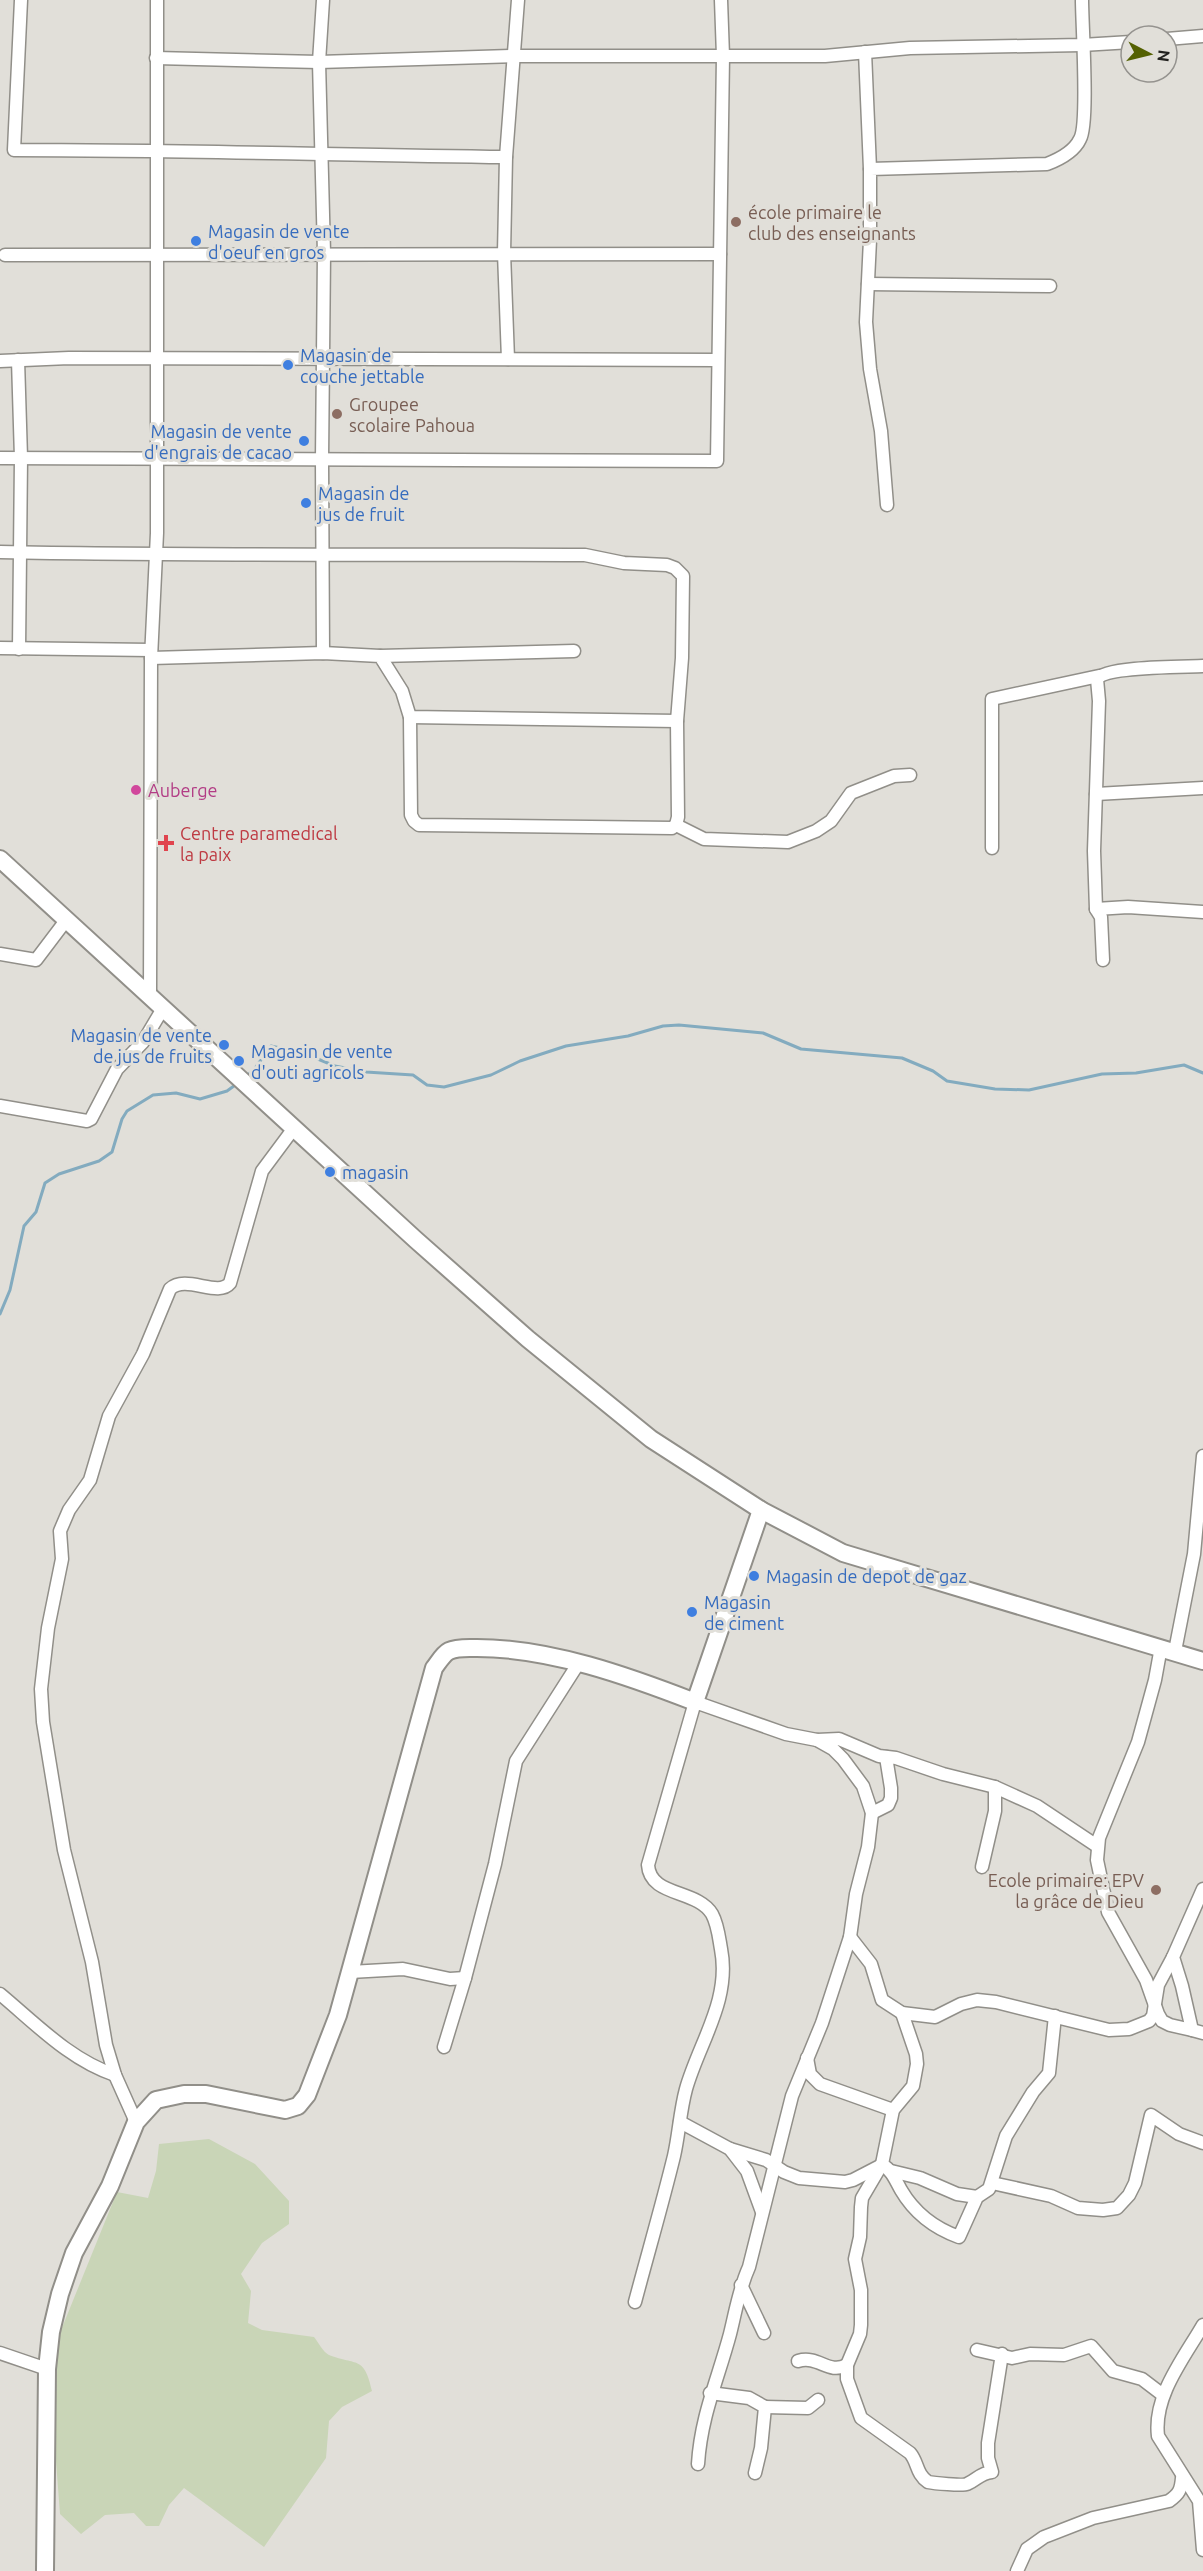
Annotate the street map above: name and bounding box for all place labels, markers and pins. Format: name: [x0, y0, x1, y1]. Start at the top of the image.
place label: école primaire le club des enseignants: [748, 202, 916, 243]
marker: école primaire le club des enseignants: [729, 215, 743, 229]
place label: Magasin de vente d'oeuf en gros: [208, 221, 350, 262]
marker: Magasin de vente d'oeuf en gros: [189, 234, 203, 248]
place label: Magasin de couche jettable: [300, 345, 425, 386]
marker: Magasin de couche jettable: [281, 358, 295, 372]
place label: Groupee scolaire Pahoua: [349, 394, 475, 435]
marker: Groupee scolaire Pahoua: [330, 407, 344, 421]
place label: Magasin de vente d'engrais de cacao: [144, 421, 292, 462]
marker: Magasin de vente d'engrais de cacao: [297, 434, 311, 448]
place label: Magasin de jus de fruit: [316, 483, 410, 524]
marker: Magasin de jus de fruit: [299, 496, 313, 510]
place label: Auberge: [148, 780, 218, 800]
marker: Auberge: [129, 783, 143, 797]
place label: Centre paramedical la paix: [180, 823, 338, 864]
marker: Centre paramedical la paix: [157, 834, 175, 852]
place label: Magasin de vente de jus de fruits: [70, 1025, 212, 1066]
marker: Magasin de vente de jus de fruits: [217, 1038, 231, 1052]
place label: Magasin de vente d'outi agricols: [251, 1041, 393, 1082]
marker: Magasin de vente d'outi agricols: [232, 1054, 246, 1068]
place label: magasin: [342, 1162, 409, 1182]
marker: magasin: [323, 1165, 337, 1179]
place label: Magasin de depot de gaz: [766, 1566, 967, 1586]
marker: Magasin de depot de gaz: [747, 1569, 761, 1583]
place label: Magasin de ciment: [704, 1592, 784, 1633]
marker: Magasin de ciment: [685, 1605, 699, 1619]
place label: Ecole primaire: EPV la grâce de Dieu: [988, 1870, 1145, 1911]
marker: Ecole primaire: EPV la grâce de Dieu: [1149, 1883, 1163, 1897]

